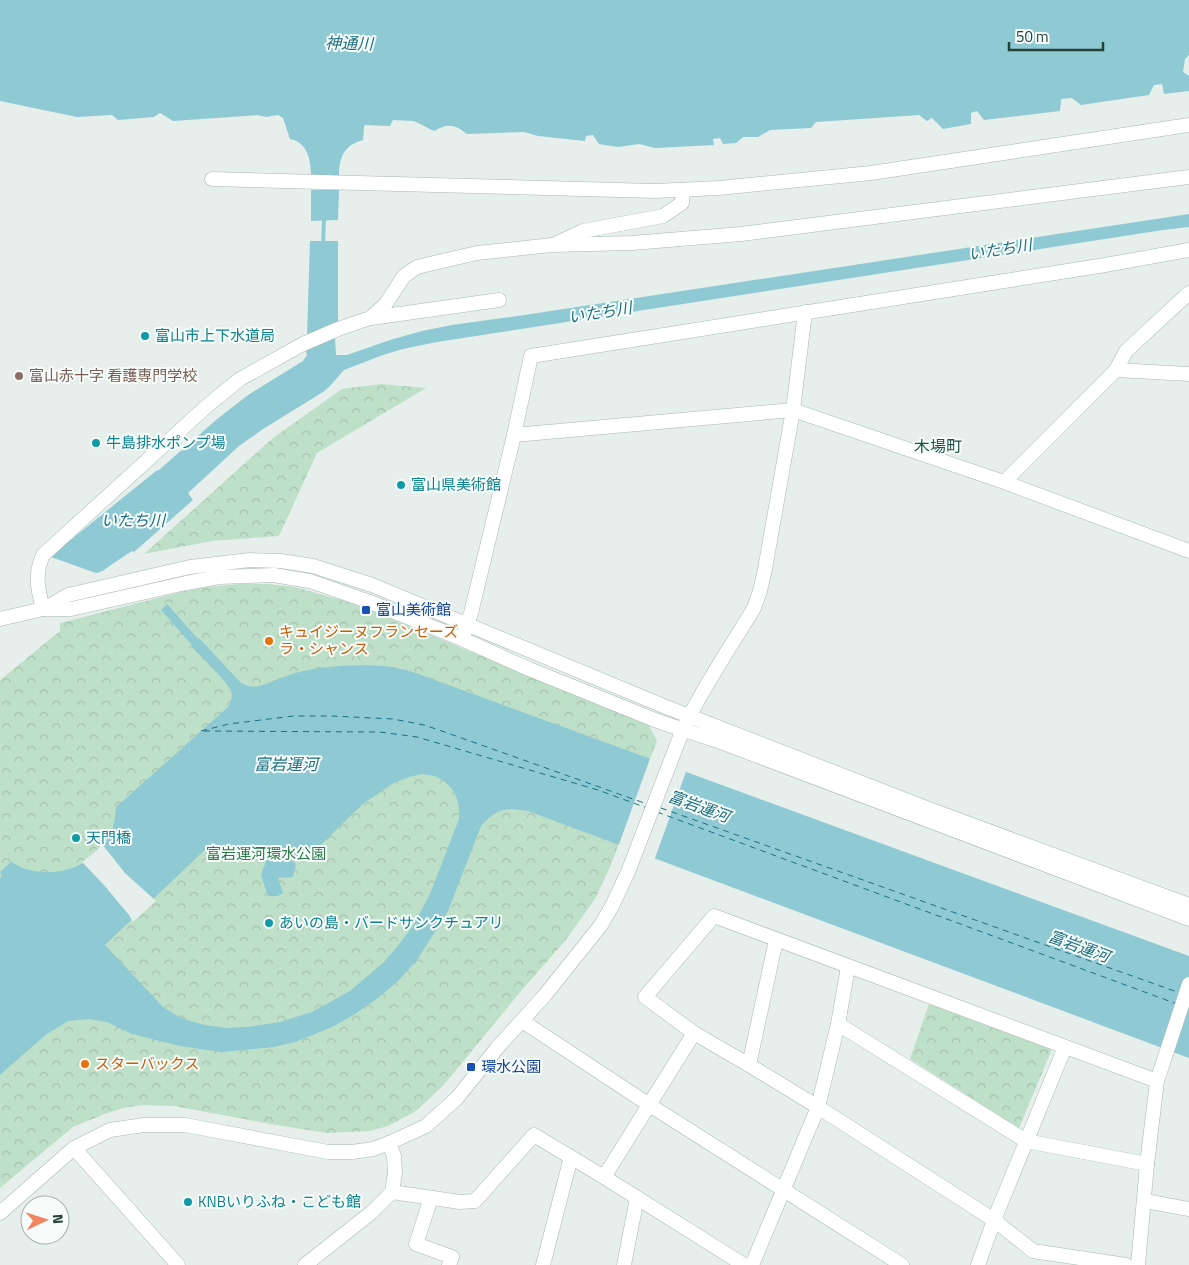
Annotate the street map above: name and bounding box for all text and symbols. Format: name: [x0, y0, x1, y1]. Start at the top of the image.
scale bar: [1009, 20, 1103, 52]
text: 50 m: [1016, 25, 1049, 48]
water label: 神通川: [325, 31, 375, 55]
water label: いたち川: [967, 232, 1035, 266]
water label: いたち川: [567, 295, 635, 329]
place label: 富山市上下水道局: [155, 324, 275, 347]
marker: 富山市上下水道局: [139, 330, 151, 342]
place label: 富山赤十字 看護専門学校: [29, 364, 197, 387]
marker: 富山赤十字 看護専門学校: [13, 370, 25, 382]
place label: 牛島排水ポンプ場: [106, 431, 226, 454]
district label: 木場町: [914, 434, 962, 458]
marker: 牛島排水ポンプ場: [90, 437, 102, 449]
place label: 富山県美術館: [411, 473, 501, 496]
marker: 富山県美術館: [395, 479, 407, 491]
water label: いたち川: [101, 508, 167, 532]
place label: 富山美術館: [376, 598, 451, 621]
marker: 富山美術館: [360, 604, 372, 616]
place label: キュイジーヌフランセーズ ラ・シャンス: [279, 620, 458, 660]
marker: キュイジーヌフランセーズ ラ・シャンス: [263, 635, 275, 647]
water label: 富岩運河: [254, 752, 321, 776]
water label: 富岩運河: [665, 784, 736, 829]
place label: 天門橋: [86, 826, 131, 849]
marker: 天門橋: [70, 832, 82, 844]
park label: 富岩運河環水公園: [206, 842, 326, 865]
place label: あいの島・バードサンクチュアリ: [279, 911, 504, 934]
marker: あいの島・バードサンクチュアリ: [263, 917, 275, 929]
water label: 富岩運河: [1045, 924, 1116, 969]
place label: スターバックス: [95, 1052, 199, 1075]
place label: 環水公園: [481, 1055, 541, 1078]
marker: スターバックス: [79, 1058, 91, 1070]
marker: 環水公園: [465, 1061, 477, 1073]
place label: KNBいりふね・こども館: [198, 1190, 361, 1213]
north arrow: [20, 1195, 70, 1245]
marker: KNBいりふね・こども館: [182, 1196, 194, 1208]
text: N: [48, 1213, 69, 1225]

